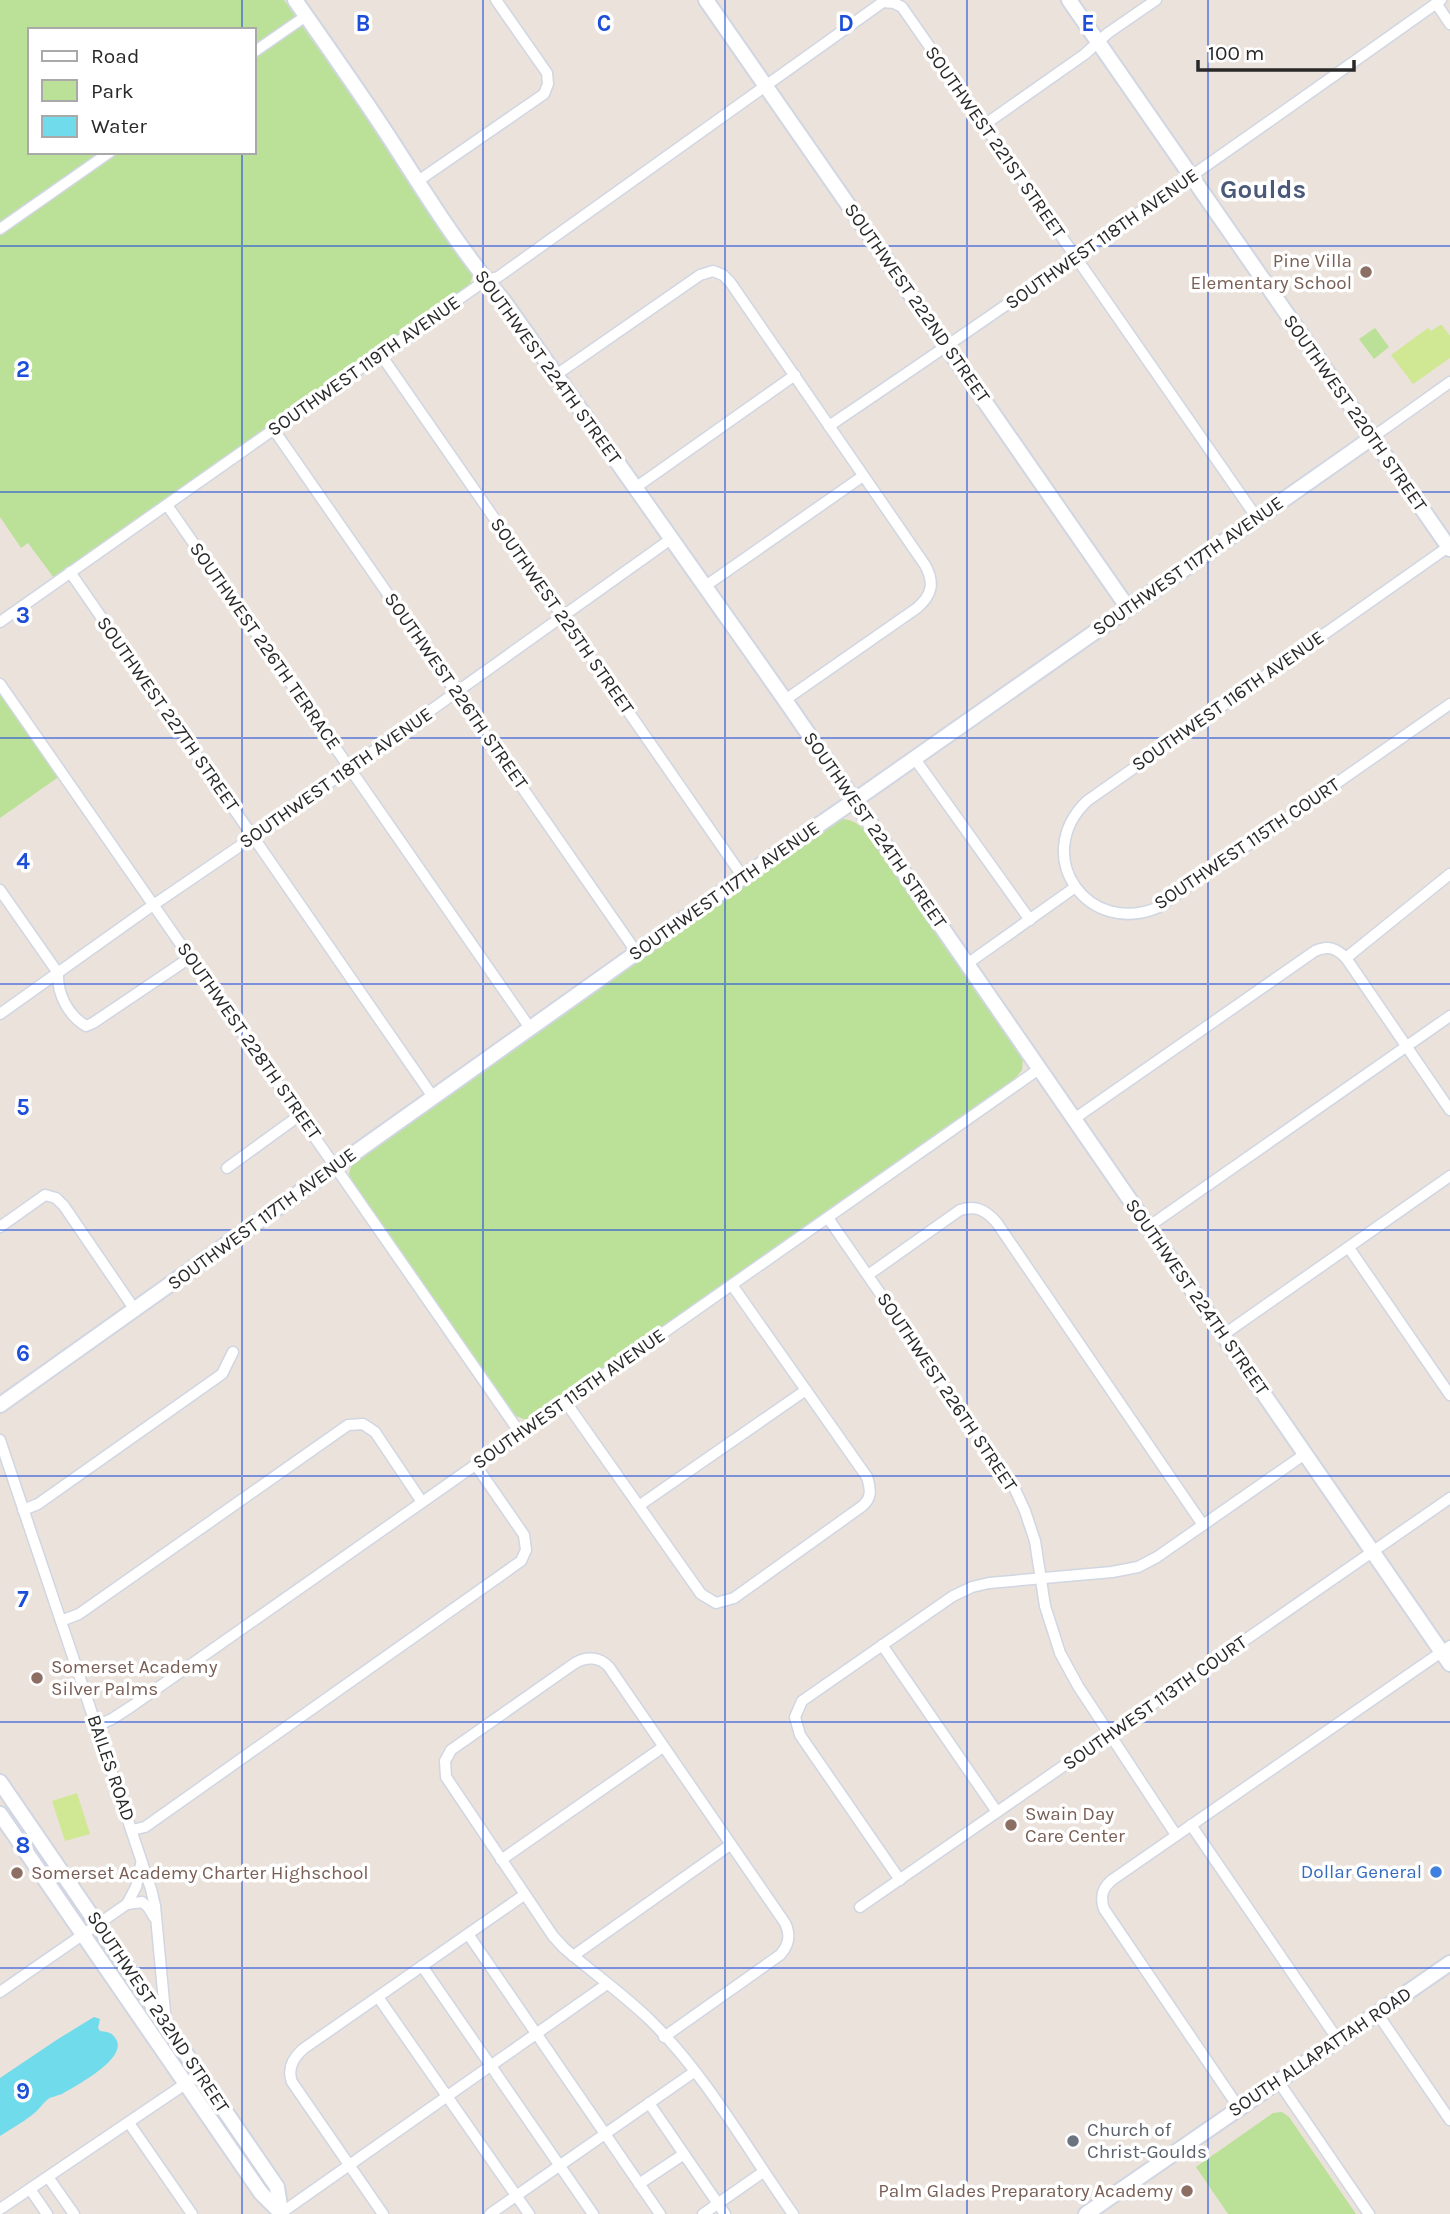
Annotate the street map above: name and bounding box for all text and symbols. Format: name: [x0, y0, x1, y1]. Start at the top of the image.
text: B: [356, 10, 370, 37]
text: C: [597, 10, 611, 37]
text: D: [838, 10, 854, 37]
text: E: [1081, 10, 1095, 37]
legend: [28, 28, 256, 154]
scale bar: [1198, 28, 1354, 72]
text: 100 m: [1208, 41, 1265, 65]
street label: SOUTHWEST 221ST STREET: [920, 42, 1070, 242]
text: Road: [91, 44, 139, 68]
text: Park: [91, 79, 134, 103]
text: Water: [91, 114, 147, 138]
street label: SOUTHWEST 118TH AVENUE: [1001, 164, 1203, 314]
district label: Goulds: [1220, 174, 1306, 205]
street label: SOUTHWEST 222ND STREET: [840, 199, 995, 407]
place label: Pine Villa Elementary School: [1191, 250, 1352, 294]
marker: Pine Villa Elementary School: [1358, 264, 1374, 280]
street label: SOUTHWEST 224TH STREET: [470, 266, 626, 469]
street label: SOUTHWEST 119TH AVENUE: [264, 291, 464, 441]
street label: SOUTHWEST 220TH STREET: [1279, 310, 1432, 516]
text: 2: [16, 356, 30, 383]
street label: SOUTHWEST 117TH AVENUE: [1088, 492, 1288, 640]
street label: SOUTHWEST 225TH STREET: [486, 514, 639, 719]
street label: SOUTHWEST 226TH TERRACE: [185, 538, 345, 754]
street label: SOUTHWEST 226TH STREET: [380, 589, 533, 794]
text: 3: [16, 602, 30, 629]
street label: SOUTHWEST 227TH STREET: [92, 612, 244, 816]
street label: SOUTHWEST 116TH AVENUE: [1128, 626, 1328, 776]
street label: SOUTHWEST 118TH AVENUE: [235, 703, 437, 853]
street label: SOUTHWEST 224TH STREET: [799, 728, 952, 933]
street label: SOUTHWEST 115TH COURT: [1150, 773, 1344, 914]
street label: SOUTHWEST 117TH AVENUE: [624, 817, 824, 965]
text: 4: [16, 848, 30, 875]
street label: SOUTHWEST 228TH STREET: [172, 938, 326, 1144]
text: 5: [16, 1094, 30, 1121]
street label: SOUTHWEST 117TH AVENUE: [163, 1143, 361, 1295]
street label: SOUTHWEST 224TH STREET: [1121, 1195, 1274, 1400]
street label: SOUTHWEST 226TH STREET: [872, 1289, 1022, 1496]
street label: SOUTHWEST 115TH AVENUE: [469, 1324, 669, 1474]
text: 6: [16, 1340, 30, 1367]
text: 7: [17, 1586, 29, 1613]
street label: SOUTHWEST 113TH COURT: [1059, 1631, 1252, 1775]
place label: Somerset Academy Silver Palms: [51, 1656, 218, 1700]
marker: Somerset Academy Silver Palms: [29, 1670, 45, 1686]
street label: BAILES ROAD: [83, 1712, 139, 1824]
place label: Swain Day Care Center: [1025, 1803, 1125, 1847]
marker: Swain Day Care Center: [1003, 1817, 1019, 1833]
text: 8: [16, 1832, 30, 1859]
place label: Dollar General: [1301, 1861, 1422, 1883]
place label: Somerset Academy Charter Highschool: [31, 1862, 369, 1884]
marker: Dollar General: [1428, 1864, 1444, 1880]
marker: Somerset Academy Charter Highschool: [9, 1865, 25, 1881]
street label: SOUTHWEST 232ND STREET: [82, 1907, 234, 2117]
street label: SOUTH ALLAPATTAH ROAD: [1224, 1982, 1416, 2122]
text: 9: [16, 2078, 30, 2105]
place label: Church of Christ-Goulds: [1087, 2119, 1207, 2163]
marker: Church of Christ-Goulds: [1065, 2133, 1081, 2149]
place label: Palm Glades Preparatory Academy: [878, 2180, 1173, 2202]
marker: Palm Glades Preparatory Academy: [1179, 2183, 1195, 2199]

